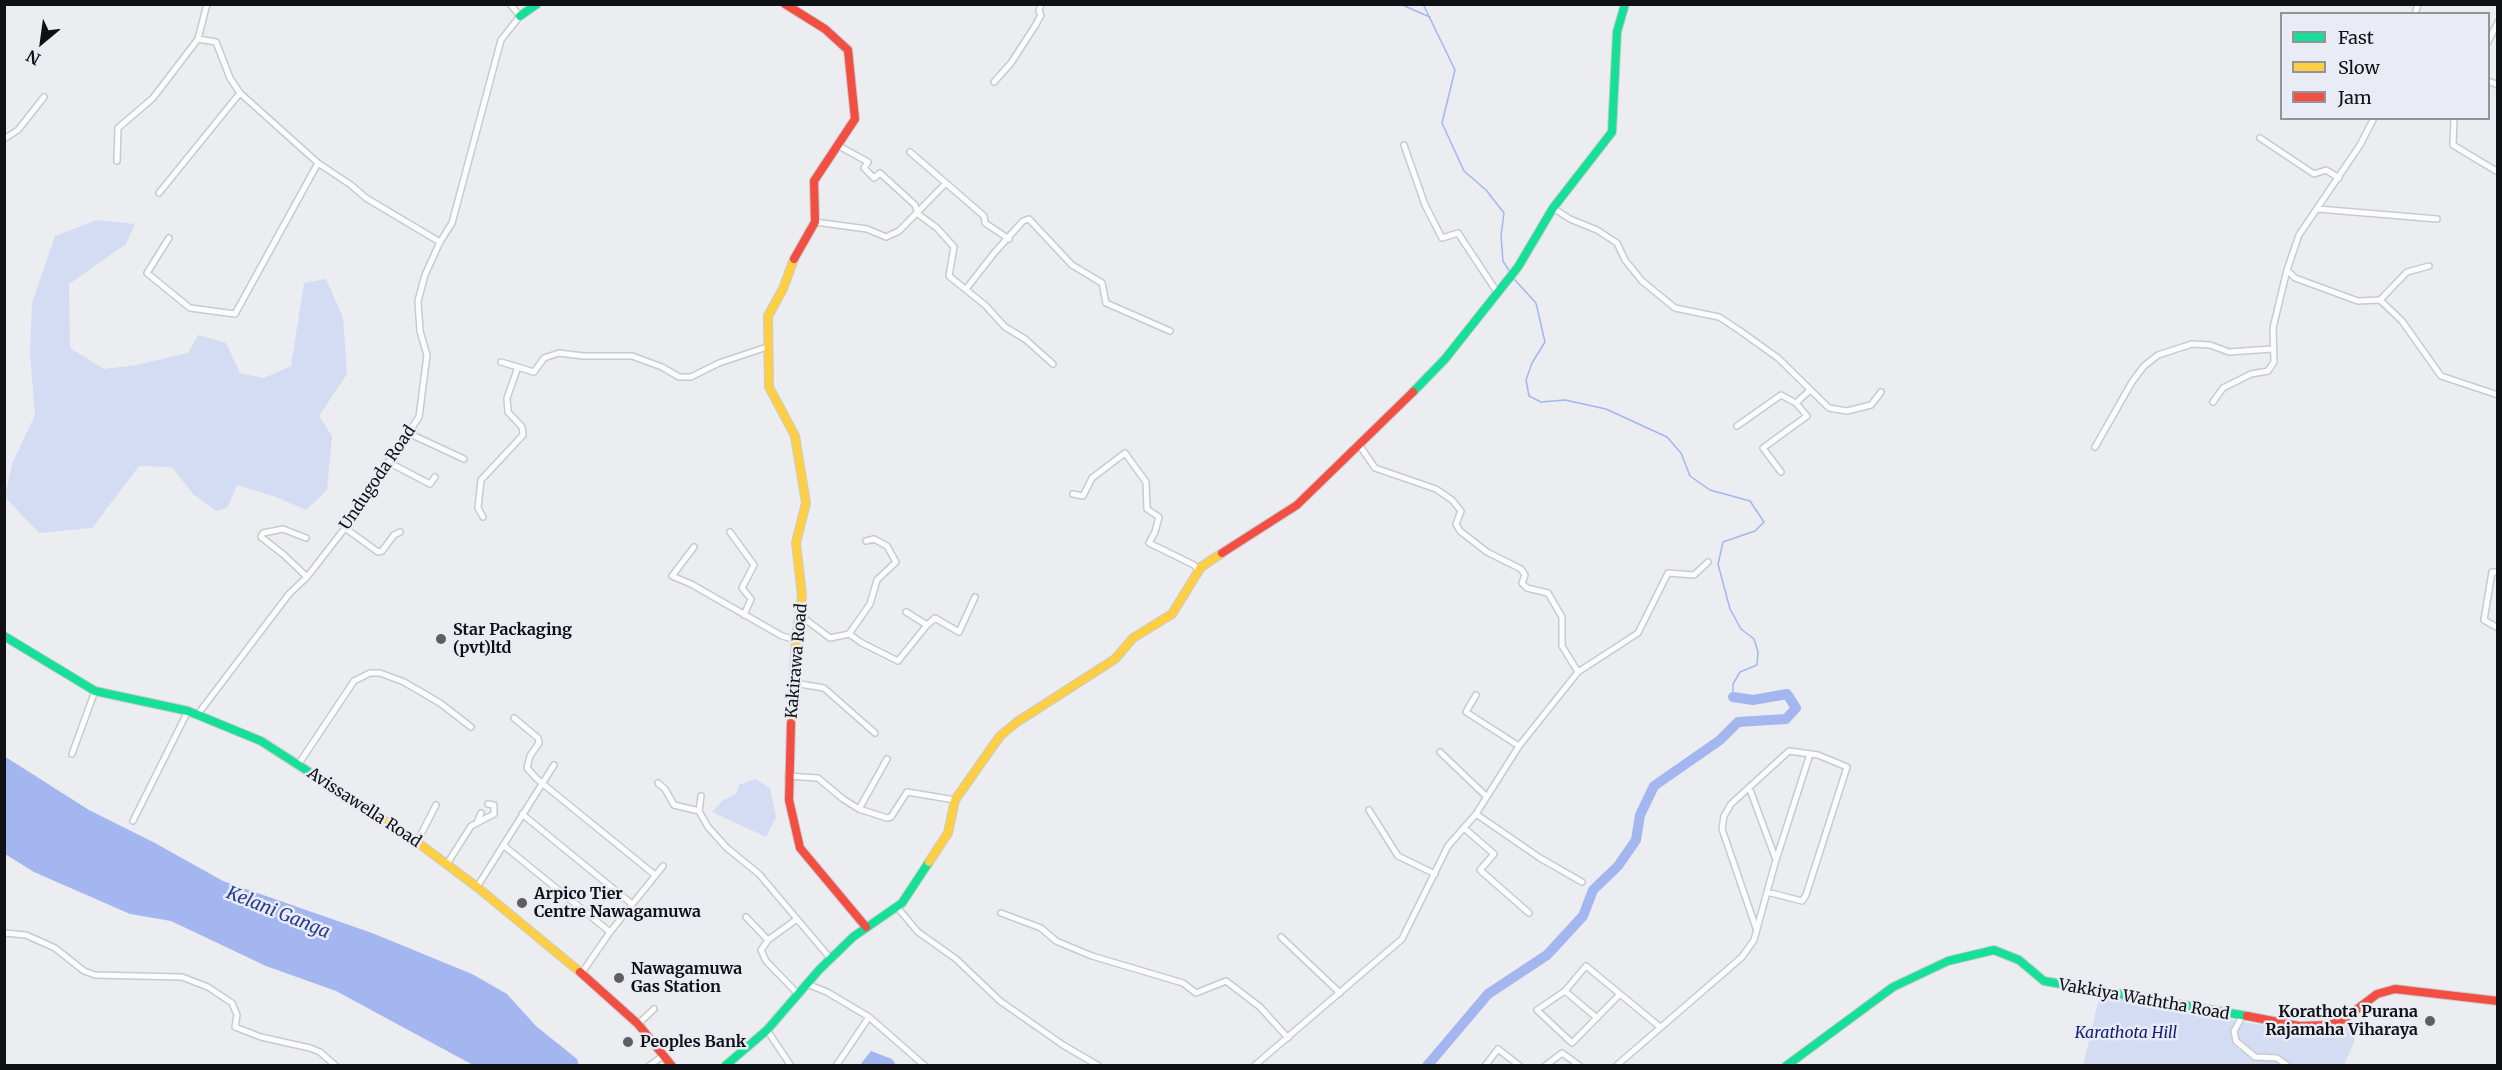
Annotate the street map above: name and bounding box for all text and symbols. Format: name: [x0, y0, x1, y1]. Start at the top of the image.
north arrow: [12, 12, 72, 72]
legend: [2280, 12, 2490, 120]
text: Fast: [2338, 26, 2374, 49]
text: N: [23, 46, 44, 70]
text: Slow: [2338, 56, 2380, 79]
text: Jam: [2338, 86, 2372, 109]
street label: Undugoda Road: [336, 422, 420, 534]
street label: Kakirawa Road: [782, 603, 812, 719]
place label: Star Packaging (pvt)ltd: [453, 620, 572, 658]
marker: Star Packaging (pvt)ltd: [434, 632, 448, 646]
street label: Avissawella Road: [303, 764, 425, 852]
water label: Kelani Ganga: [223, 882, 333, 944]
place label: Arpico Tier Centre Nawagamuwa: [534, 884, 701, 922]
marker: Arpico Tier Centre Nawagamuwa: [515, 896, 529, 910]
place label: Nawagamuwa Gas Station: [631, 959, 742, 997]
marker: Nawagamuwa Gas Station: [612, 971, 626, 985]
street label: Vakkiya Waththa Road: [2057, 976, 2231, 1024]
place label: Korathota Purana Rajamaha Viharaya: [2265, 1002, 2418, 1040]
marker: Korathota Purana Rajamaha Viharaya: [2423, 1014, 2437, 1028]
park label: Karathota Hill: [2075, 1023, 2177, 1043]
place label: Peoples Bank: [640, 1032, 746, 1052]
marker: Peoples Bank: [621, 1035, 635, 1049]

